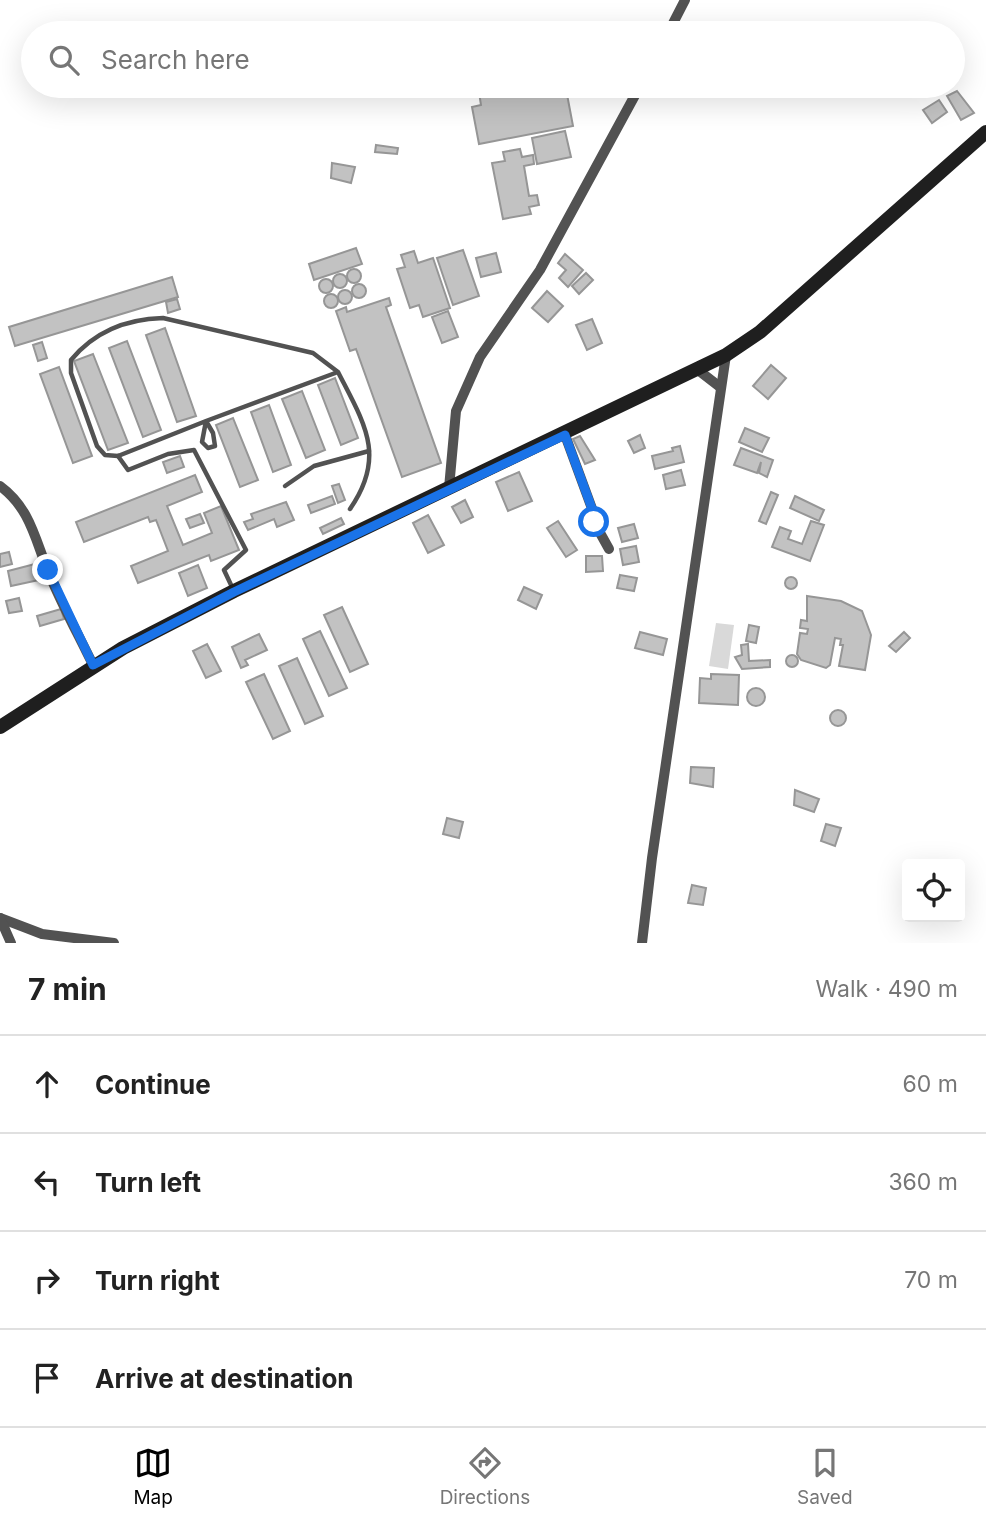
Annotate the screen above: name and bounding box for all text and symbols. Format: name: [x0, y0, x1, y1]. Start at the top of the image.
search box: [21, 21, 965, 98]
icon: search: [45, 41, 83, 79]
text: Search here: [101, 44, 250, 75]
route start: [578, 506, 609, 537]
route end: [32, 554, 63, 585]
map controls: [902, 859, 965, 922]
button: locate: [902, 859, 965, 922]
text: 7 min: [28, 971, 107, 1007]
text: Walk · 490 m: [816, 975, 958, 1003]
icon: ahead: [28, 1065, 66, 1103]
text: Continue: [95, 1069, 211, 1100]
text: 60 m: [903, 1070, 958, 1098]
icon: left: [28, 1163, 66, 1201]
text: Turn left: [95, 1167, 201, 1198]
text: 360 m: [888, 1168, 958, 1196]
icon: right: [28, 1261, 66, 1299]
text: Turn right: [95, 1265, 220, 1296]
text: 70 m: [904, 1266, 958, 1294]
icon: arrive: [28, 1359, 66, 1397]
text: Arrive at destination: [95, 1363, 354, 1394]
tab: Map: [133, 1444, 173, 1509]
tab: Directions: [440, 1444, 530, 1509]
tab: Saved: [797, 1444, 853, 1509]

